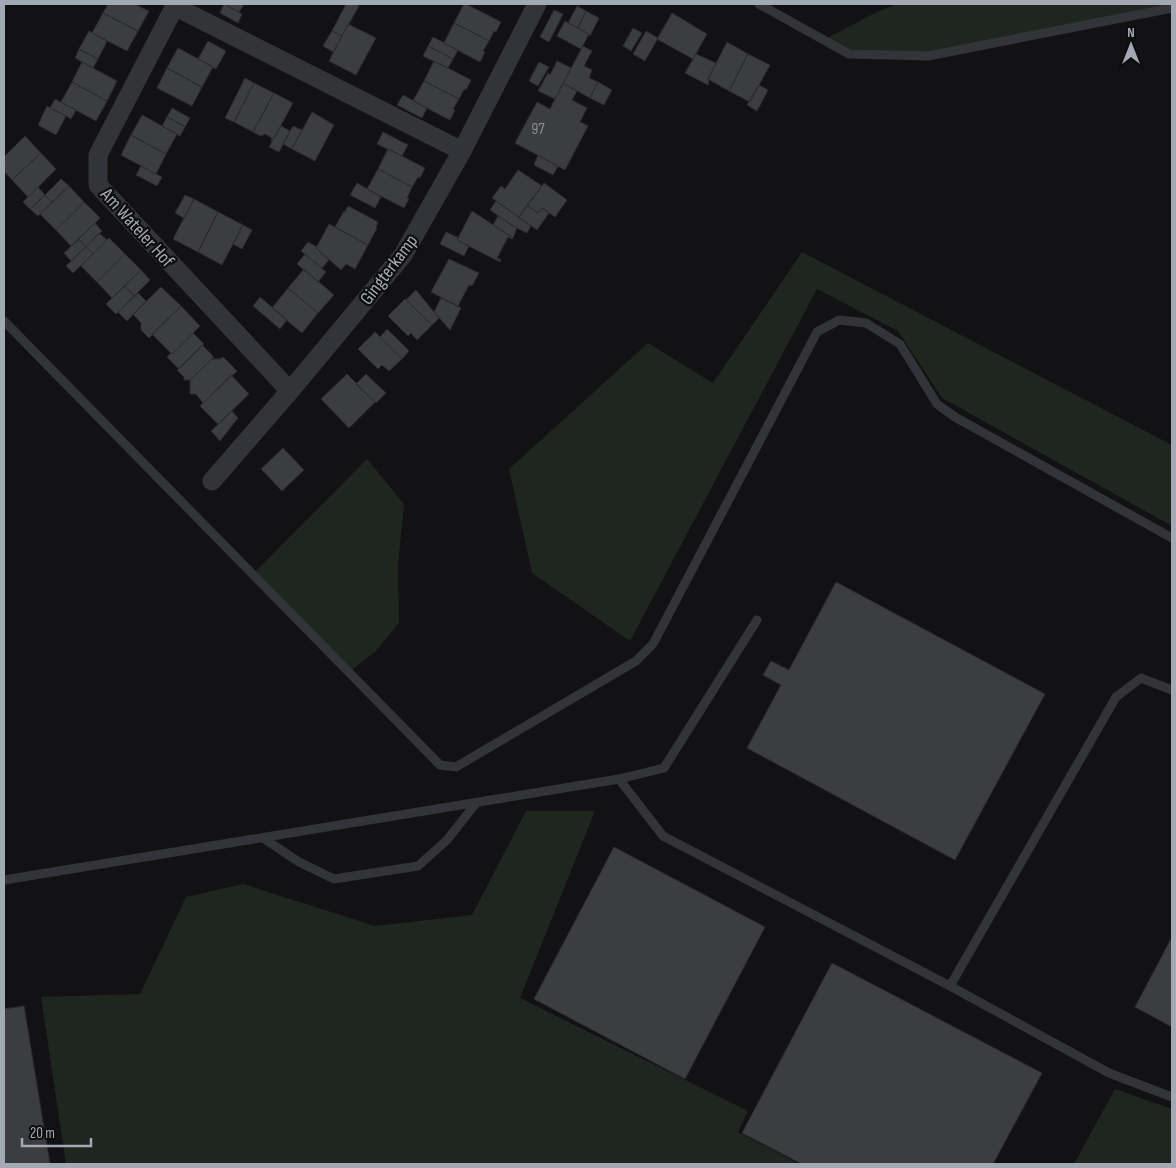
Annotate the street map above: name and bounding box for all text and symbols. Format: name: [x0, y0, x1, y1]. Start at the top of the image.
north arrow: [1106, 20, 1156, 70]
text: N: [1127, 24, 1135, 41]
house number: 97: [531, 120, 545, 139]
street label: Am Wateler Hof: [95, 183, 179, 273]
street label: Gingterkamp: [355, 230, 423, 310]
scale bar: [22, 1116, 91, 1148]
text: 20 m: [30, 1124, 55, 1143]

